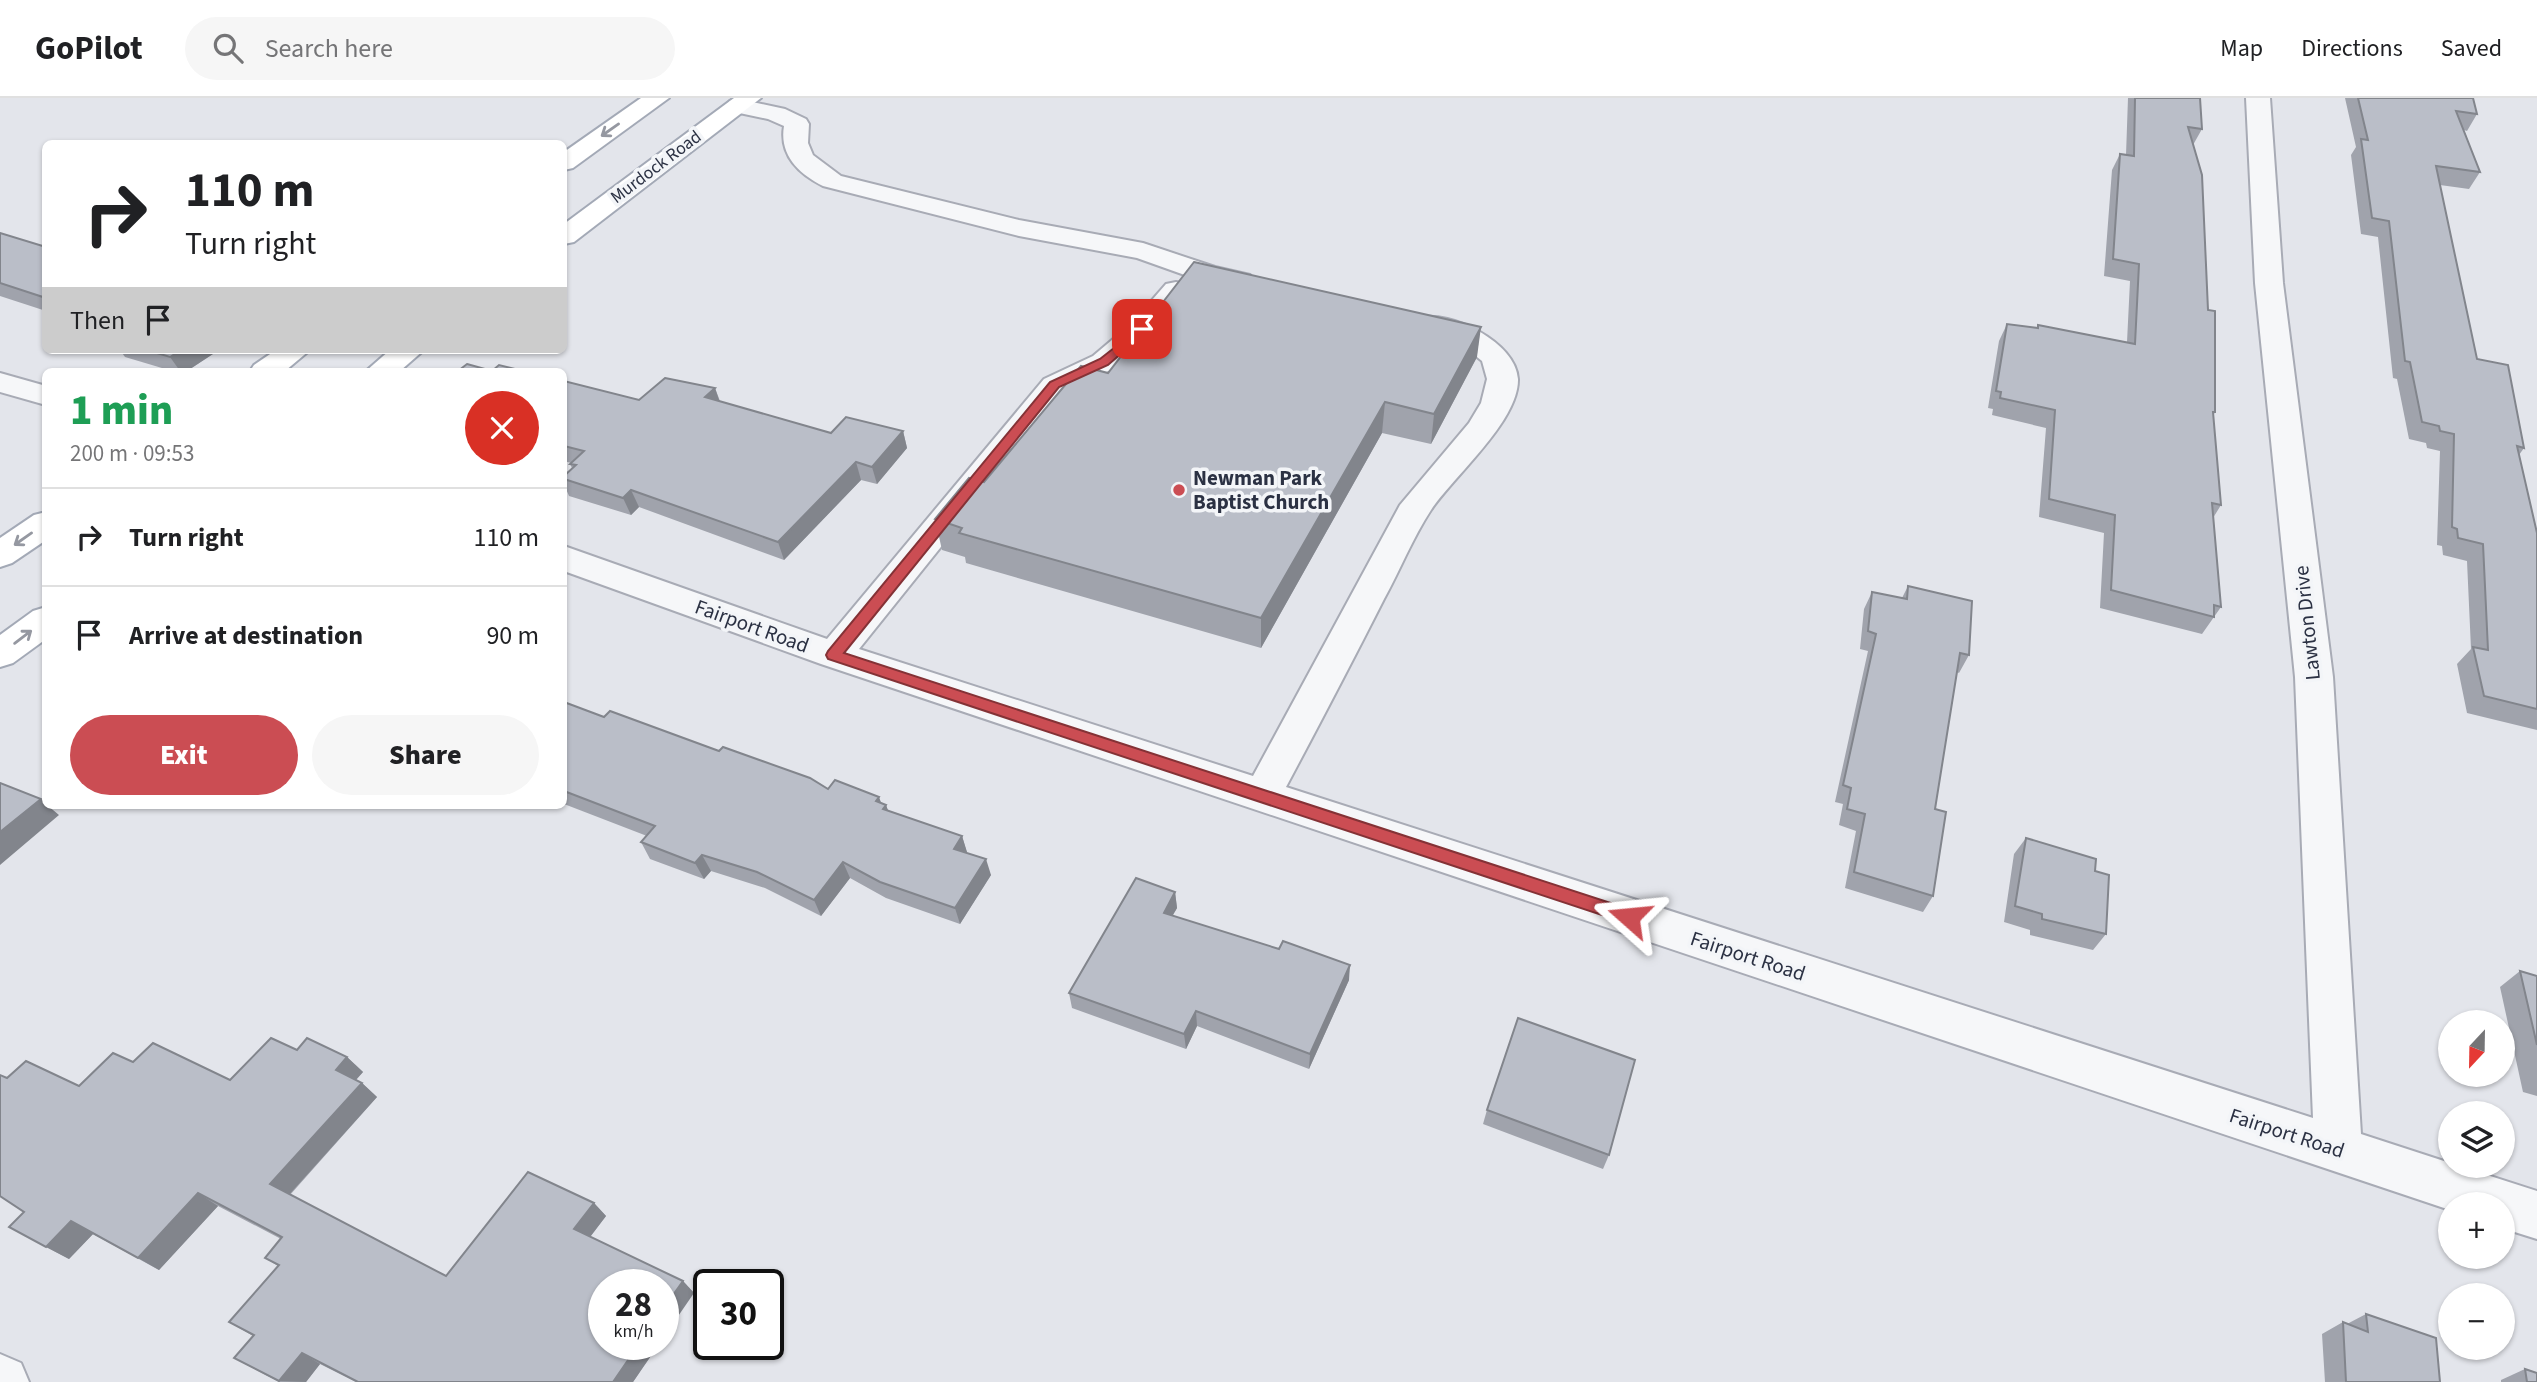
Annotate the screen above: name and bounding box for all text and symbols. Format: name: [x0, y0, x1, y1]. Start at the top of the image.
search box: [185, 17, 675, 80]
text: GoPilot: [35, 25, 143, 72]
icon: search: [209, 29, 247, 67]
text: Search here: [265, 30, 393, 67]
text: Map: [2220, 31, 2263, 66]
text: Directions: [2301, 31, 2403, 66]
text: Saved: [2441, 31, 2502, 66]
one-way arrow: [601, 123, 620, 137]
street label: Murdock Road: [605, 125, 707, 209]
text: 110 m: [185, 156, 314, 226]
icon: right: [70, 168, 161, 259]
text: Turn right: [185, 221, 316, 267]
pin: [1112, 299, 1172, 359]
icon: arrive: [139, 301, 177, 339]
text: Then: [70, 302, 125, 339]
icon: arrive: [1123, 310, 1161, 348]
text: 1 min: [70, 381, 173, 441]
button: close: [465, 391, 539, 465]
text: 200 m · 09:53: [70, 437, 194, 470]
place label: Newman Park Baptist Church: [1193, 463, 1329, 517]
marker: Newman Park Baptist Church: [1171, 482, 1187, 498]
icon: right: [70, 518, 108, 556]
text: Turn right: [129, 519, 244, 556]
text: 110 m: [473, 519, 539, 556]
one-way arrow: [14, 532, 33, 546]
street label: Lawton Drive: [2286, 564, 2328, 682]
street label: Fairport Road: [691, 591, 813, 661]
icon: arrive: [70, 616, 108, 654]
text: Arrive at destination: [129, 617, 363, 654]
text: 90 m: [486, 617, 539, 654]
one-way arrow: [13, 629, 32, 644]
button: Exit: [70, 715, 298, 795]
button: Share: [312, 715, 539, 795]
position arrow: [1592, 880, 1666, 954]
street label: Fairport Road: [1687, 923, 1809, 989]
north arrow: [2438, 1010, 2515, 1087]
map controls: [2438, 1010, 2515, 1360]
street label: Fairport Road: [2226, 1100, 2348, 1166]
button: layers: [2438, 1101, 2515, 1178]
button: +: [2438, 1192, 2515, 1269]
speed limit sign: 30: [693, 1269, 784, 1360]
text: 28: [615, 1280, 652, 1330]
button: −: [2438, 1283, 2515, 1360]
text: km/h: [614, 1319, 653, 1344]

